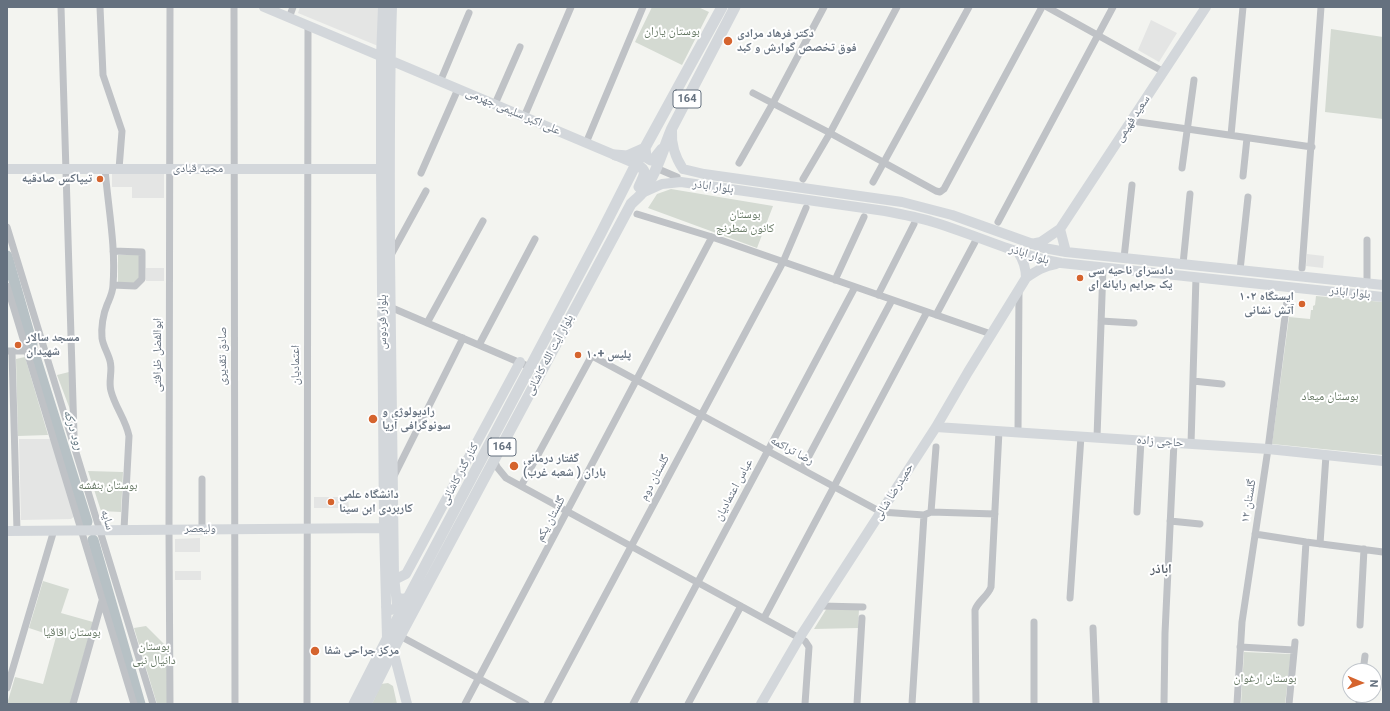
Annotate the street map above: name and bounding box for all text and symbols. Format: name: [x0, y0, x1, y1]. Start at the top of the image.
park label: بوستان یاران: [644, 25, 700, 39]
place label: دکتر فرهاد مرادی فوق تخصص گوارش و کبد: [737, 27, 857, 55]
marker: دکتر فرهاد مرادی فوق تخصص گوارش و کبد: [722, 35, 734, 47]
street label: علی اکبر سلیمی جهرمی: [463, 86, 563, 138]
road number: 164: [673, 90, 701, 108]
street label: سعید فهیمی: [1113, 93, 1153, 145]
street label: مجید قبادی: [173, 162, 223, 176]
place label: تیپاکس صادقیه: [22, 172, 92, 186]
marker: تیپاکس صادقیه: [95, 174, 105, 184]
street label: بلوار اباذر: [692, 177, 734, 197]
park label: بوستان کانون شطرنج: [716, 208, 774, 236]
street label: بلوار اباذر: [1007, 242, 1051, 268]
place label: دادسرای ناحیه سی یک جرایم رایانه ای: [1088, 264, 1173, 292]
marker: دادسرای ناحیه سی یک جرایم رایانه ای: [1075, 273, 1085, 283]
street label: بلوار اباذر: [1329, 284, 1371, 302]
place label: ایستگاه ۱۰۲ آتش نشانی: [1239, 290, 1294, 318]
street label: بلوار فردوس: [376, 295, 390, 349]
marker: ایستگاه ۱۰۲ آتش نشانی: [1297, 299, 1307, 309]
street label: بلوار آیت الله کاشانی: [523, 312, 577, 398]
street label: ابوالفضل ظرافتی: [151, 318, 165, 392]
street label: صادق تقدیری: [216, 326, 230, 386]
place label: مسجد سالار شهیدان: [26, 331, 80, 359]
marker: مسجد سالار شهیدان: [13, 340, 23, 350]
street label: اعتمادیان: [289, 345, 303, 385]
place label: پلیس +۱۰: [586, 348, 631, 362]
marker: پلیس +۱۰: [573, 350, 583, 360]
park label: بوستان میعاد: [1302, 390, 1358, 404]
place label: رادیولوژی و سونوگرافی آریا: [382, 405, 451, 433]
water label: رود درکه: [59, 408, 87, 452]
marker: رادیولوژی و سونوگرافی آریا: [367, 413, 379, 425]
street label: حاجی زاده: [1136, 433, 1184, 451]
street label: رضا تراکمه: [768, 434, 816, 468]
road number: 164: [488, 438, 516, 456]
street label: کنار گذر کاشانی: [438, 441, 482, 507]
place label: گفتار درمانی باران ( شعبه غرب): [523, 452, 606, 480]
street label: گلستان دوم: [637, 453, 673, 503]
street label: عباس اعتمادیان: [712, 457, 756, 523]
marker: گفتار درمانی باران ( شعبه غرب): [508, 460, 520, 472]
street label: حمیدرضا شالی: [871, 461, 917, 523]
street label: گلستان ۱۲: [1238, 478, 1260, 524]
park label: بوستان بنفشه: [78, 479, 138, 493]
place label: دانشگاه علمی کاربردی ابن سینا: [339, 488, 413, 516]
street label: گلستان یکم: [533, 494, 569, 544]
marker: دانشگاه علمی کاربردی ابن سینا: [326, 497, 336, 507]
street label: سایه: [97, 508, 117, 532]
street label: ولیعصر: [184, 522, 216, 536]
district label: اباذر: [1150, 562, 1172, 578]
park label: بوستان اقاقیا: [43, 626, 101, 640]
park label: بوستان دانیال نبی: [132, 640, 176, 668]
place label: مرکز جراحی شفا: [324, 644, 399, 658]
marker: مرکز جراحی شفا: [309, 645, 321, 657]
north arrow: [1342, 663, 1382, 703]
park label: بوستان ارغوان: [1233, 672, 1297, 686]
text: N: [1367, 679, 1380, 688]

